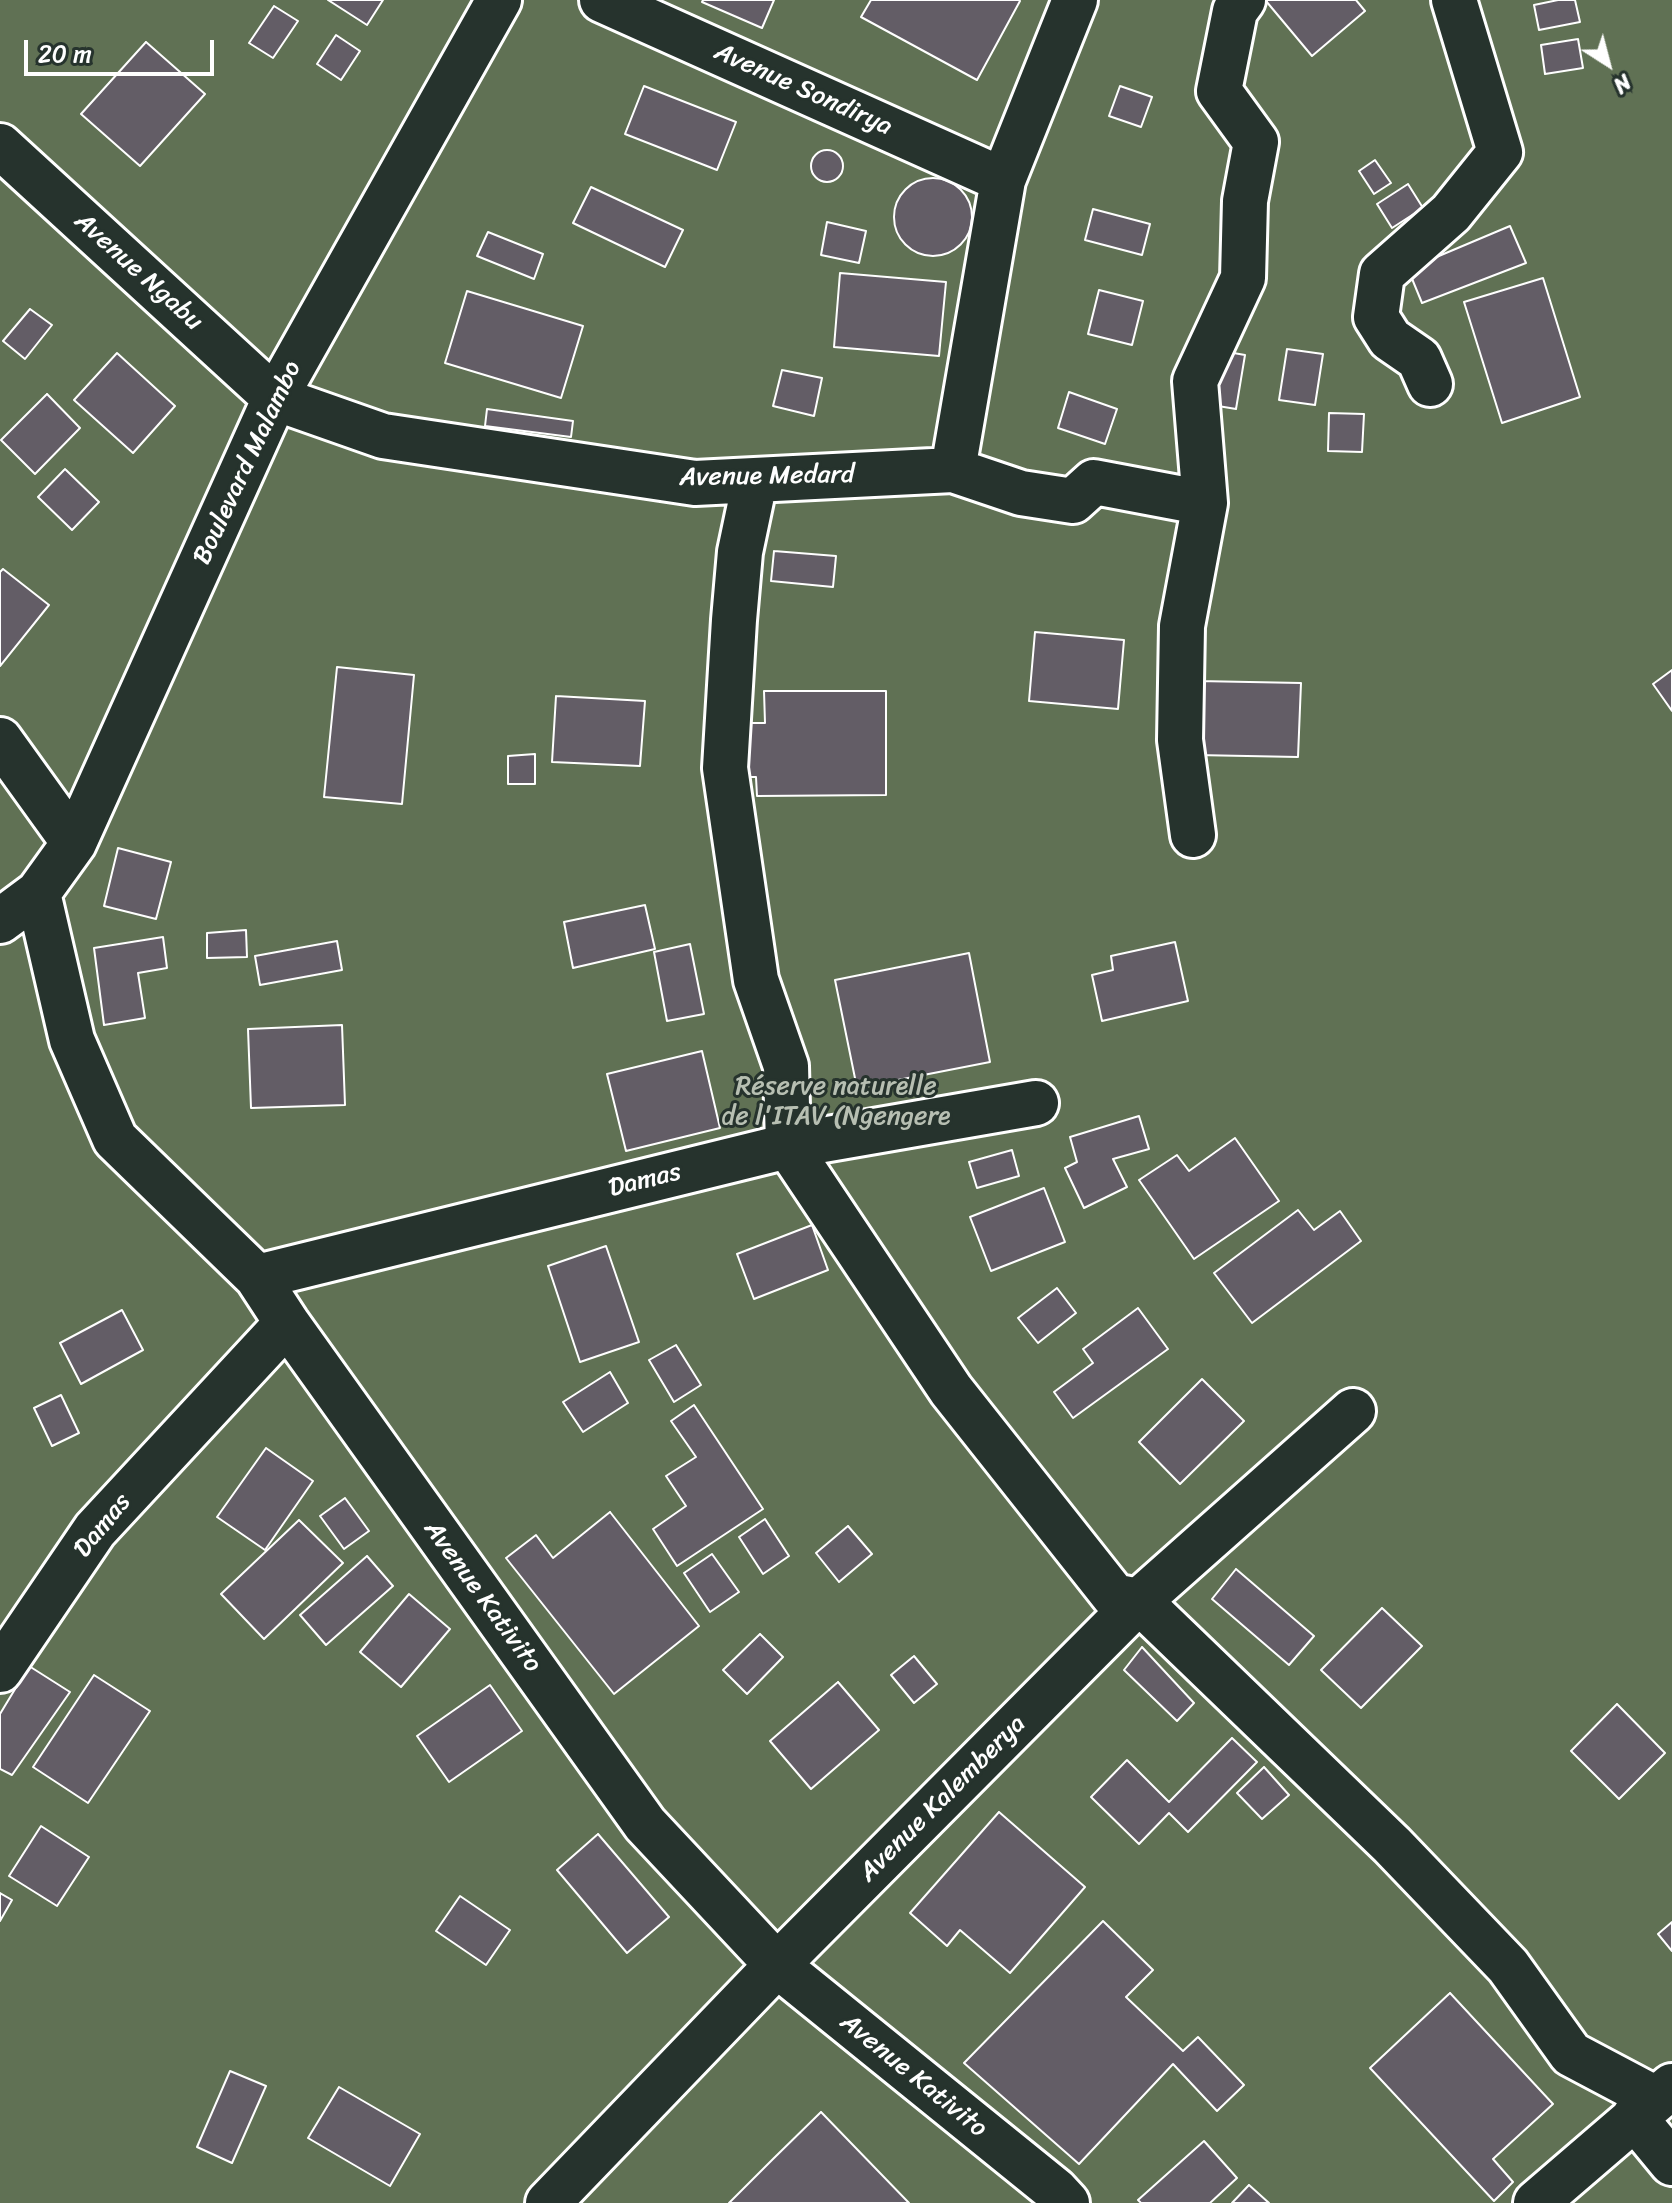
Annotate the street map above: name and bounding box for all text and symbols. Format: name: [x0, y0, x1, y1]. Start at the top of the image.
scale bar: [28, 24, 218, 74]
north arrow: [1568, 24, 1648, 104]
text: 20 m: [38, 33, 92, 75]
street label: Avenue Sondirya: [709, 37, 897, 143]
text: N: [1605, 64, 1640, 104]
street label: Avenue Ngabu: [67, 206, 209, 338]
street label: Boulevard Malambo: [187, 356, 309, 570]
street label: Avenue Medard: [679, 460, 855, 494]
park label: Réserve naturelle de l'ITAV (Ngengere: [721, 1071, 951, 1132]
street label: Damas: [606, 1157, 684, 1205]
street label: Damas: [68, 1488, 138, 1564]
street label: Avenue Kativito: [416, 1515, 548, 1679]
street label: Avenue Kalemberya: [853, 1709, 1033, 1889]
street label: Avenue Kativito: [833, 2007, 993, 2145]

